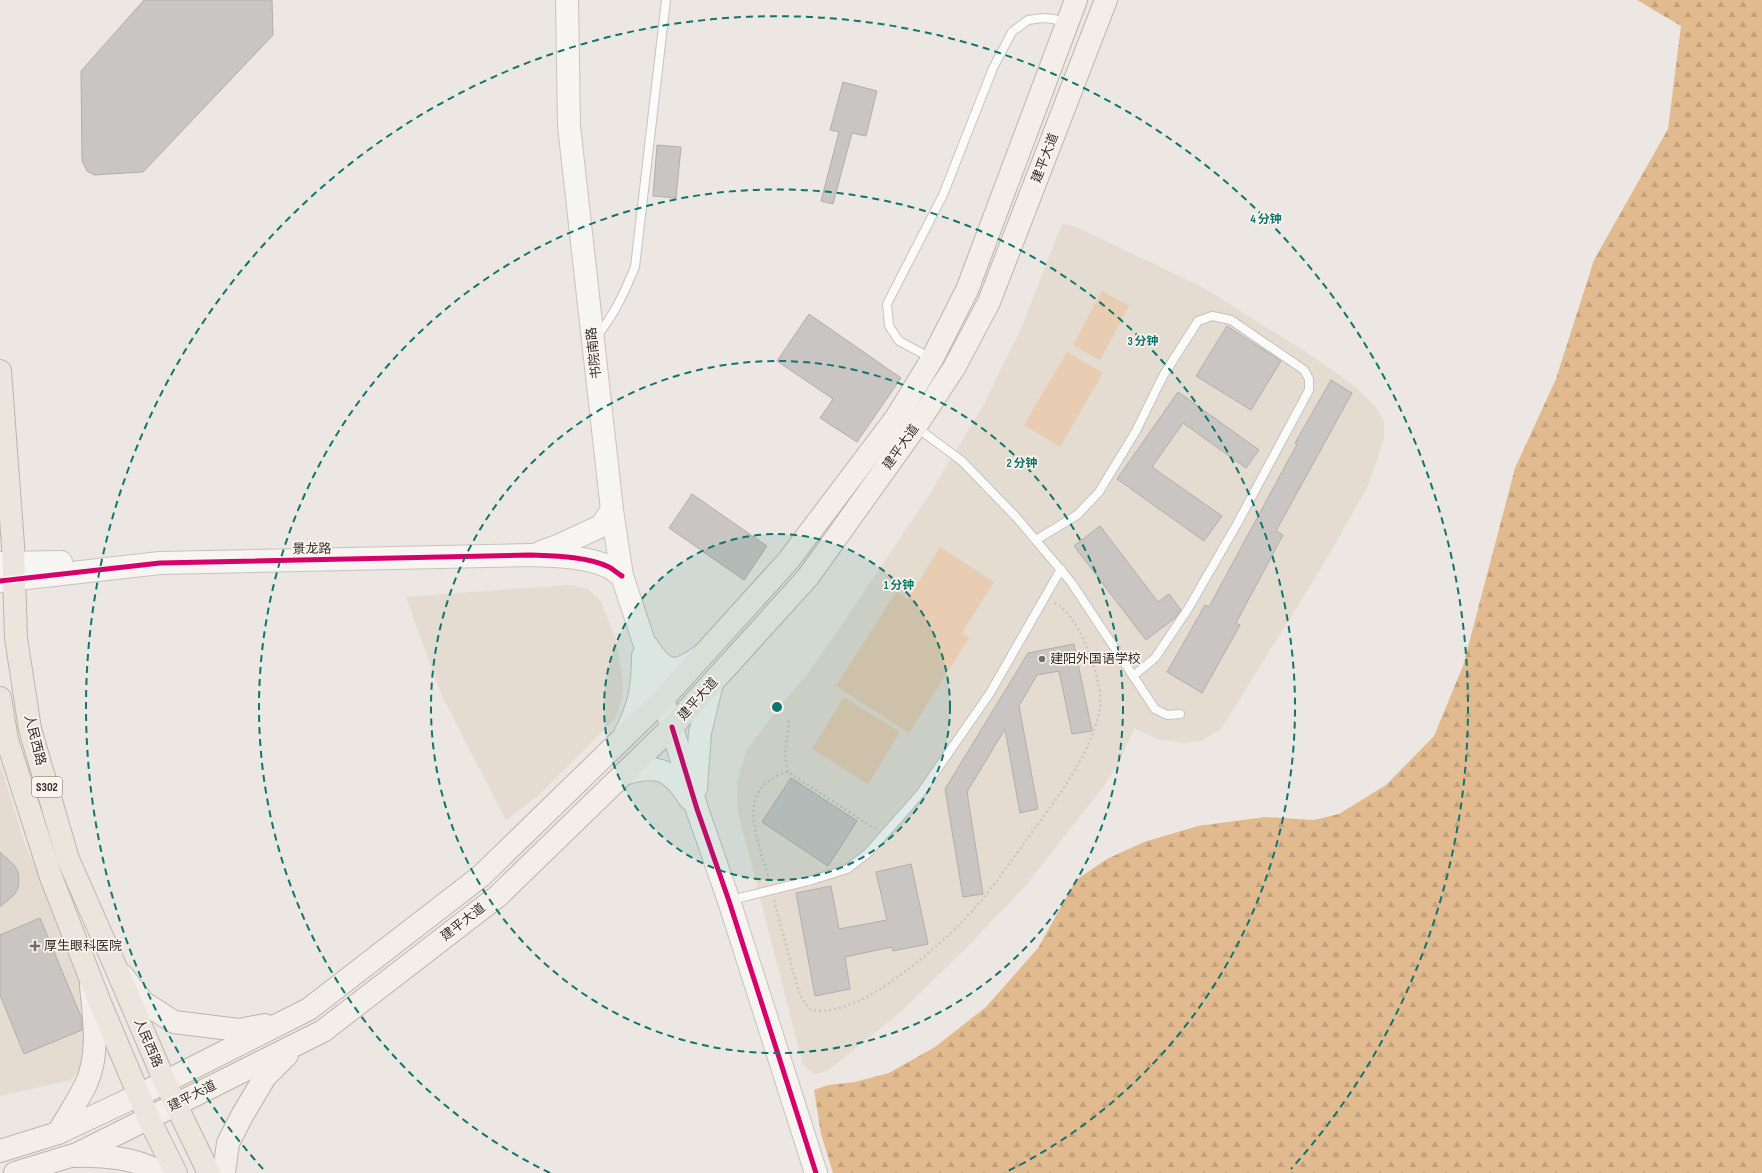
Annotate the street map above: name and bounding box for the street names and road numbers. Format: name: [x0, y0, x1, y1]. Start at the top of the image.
street label: 建平大道: [1028, 131, 1062, 185]
street label: 书院南路: [583, 326, 605, 380]
street label: 建平大道: [880, 421, 922, 473]
street label: 景龙路: [292, 541, 332, 557]
street label: 建平大道: [675, 674, 721, 724]
street label: 人民西路: [21, 713, 49, 767]
road number: S302: [32, 777, 62, 797]
street label: 建平大道: [438, 900, 488, 944]
street label: 人民西路: [130, 1016, 166, 1070]
street label: 建平大道: [165, 1077, 219, 1115]

